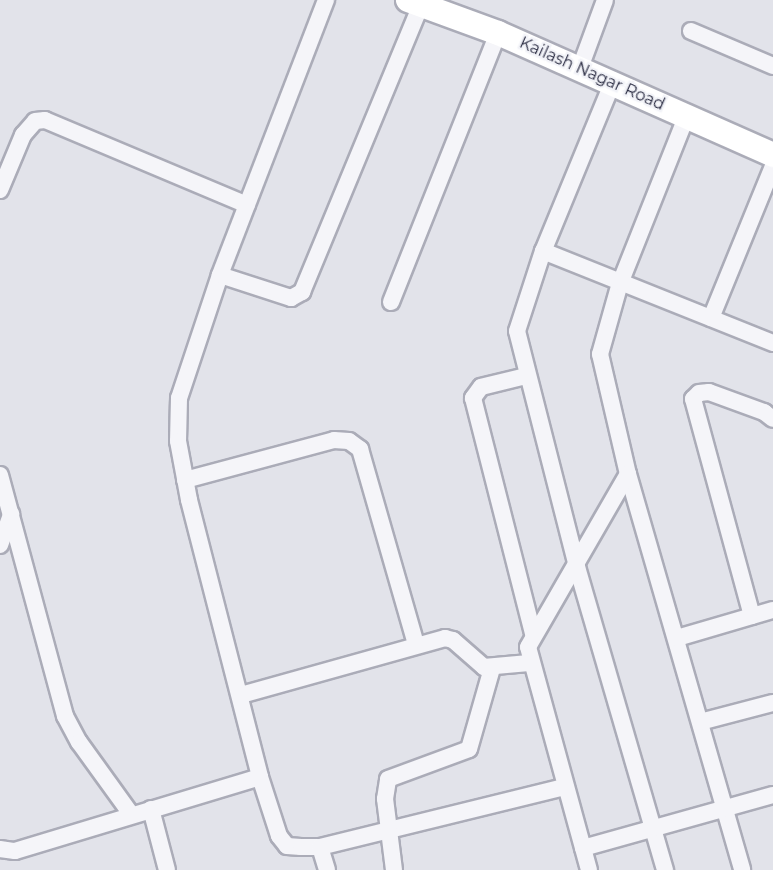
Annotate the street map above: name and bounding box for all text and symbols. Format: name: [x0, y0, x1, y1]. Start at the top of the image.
street label: Kailash Nagar Road: [516, 33, 668, 115]

